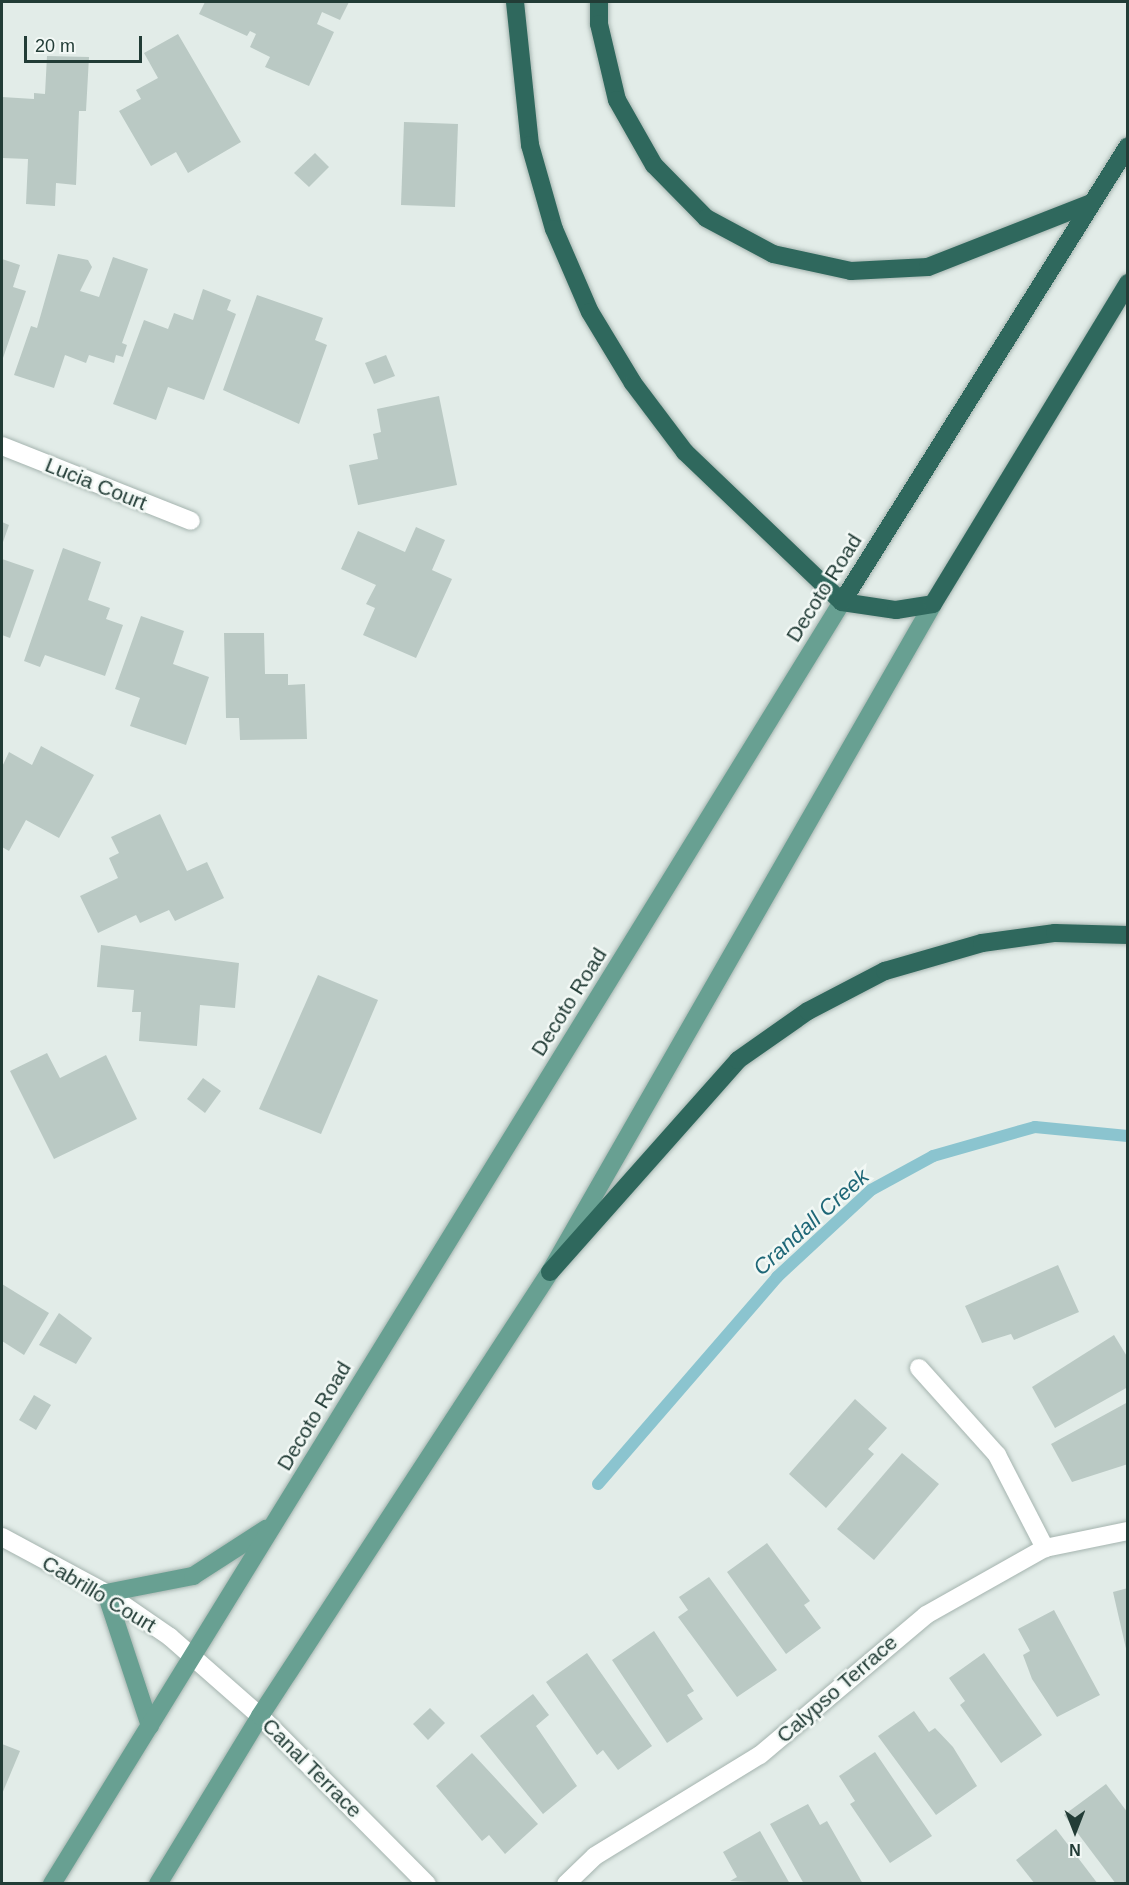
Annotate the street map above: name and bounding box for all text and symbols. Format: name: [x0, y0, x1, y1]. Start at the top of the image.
scale bar: [27, 24, 146, 62]
text: 20 m: [35, 36, 75, 56]
street label: Lucia Court: [41, 452, 151, 516]
street label: Decoto Road: [781, 529, 867, 647]
street label: Decoto Road: [526, 943, 612, 1061]
water label: Crandall Creek: [748, 1163, 874, 1281]
street label: Decoto Road: [272, 1357, 356, 1475]
street label: Cabrillo Court: [37, 1550, 161, 1638]
street label: Calypso Terrace: [771, 1630, 903, 1748]
street label: Canal Terrace: [257, 1713, 367, 1823]
north arrow: [1045, 1801, 1105, 1861]
text: N: [1069, 1841, 1081, 1858]

